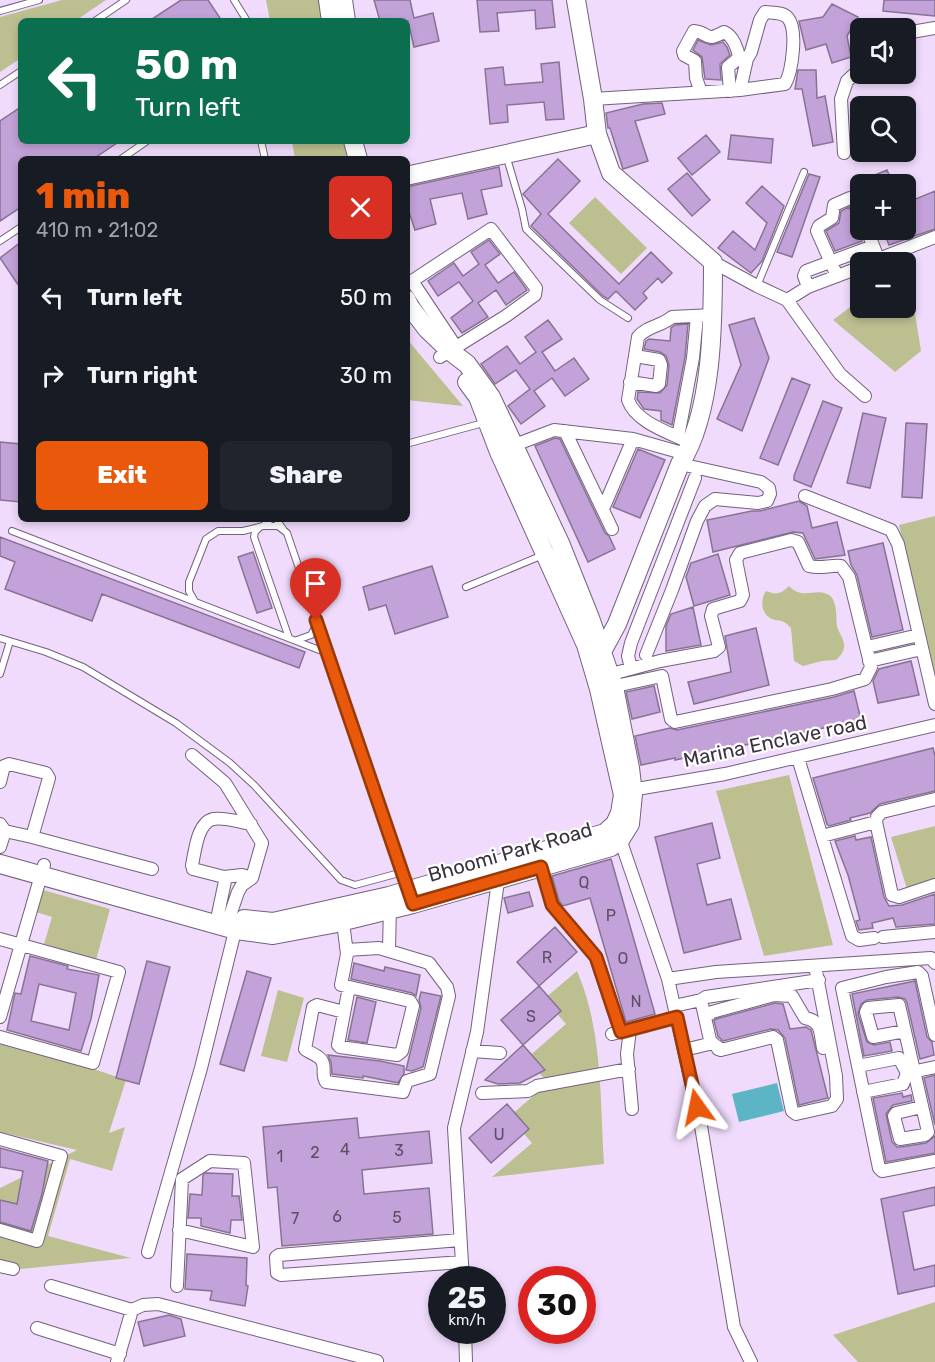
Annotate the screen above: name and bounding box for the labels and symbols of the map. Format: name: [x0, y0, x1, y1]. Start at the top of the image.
pin: [290, 558, 341, 620]
street label: Marina Enclave road: [681, 710, 869, 772]
street label: Bhoomi Park Road: [425, 817, 595, 887]
house number: Q: [579, 873, 589, 892]
house number: P: [606, 906, 616, 925]
house number: R: [542, 948, 552, 967]
house number: O: [618, 949, 628, 968]
house number: N: [630, 992, 642, 1011]
house number: S: [526, 1007, 536, 1026]
position arrow: [665, 1075, 729, 1139]
house number: U: [493, 1125, 505, 1144]
house number: 4: [340, 1140, 350, 1159]
house number: 3: [394, 1141, 404, 1160]
house number: 2: [310, 1143, 320, 1162]
house number: 1: [277, 1147, 283, 1166]
house number: 6: [332, 1207, 342, 1226]
house number: 5: [392, 1208, 402, 1227]
house number: 7: [291, 1209, 299, 1228]
speed limit sign: 30: [518, 1266, 596, 1344]

